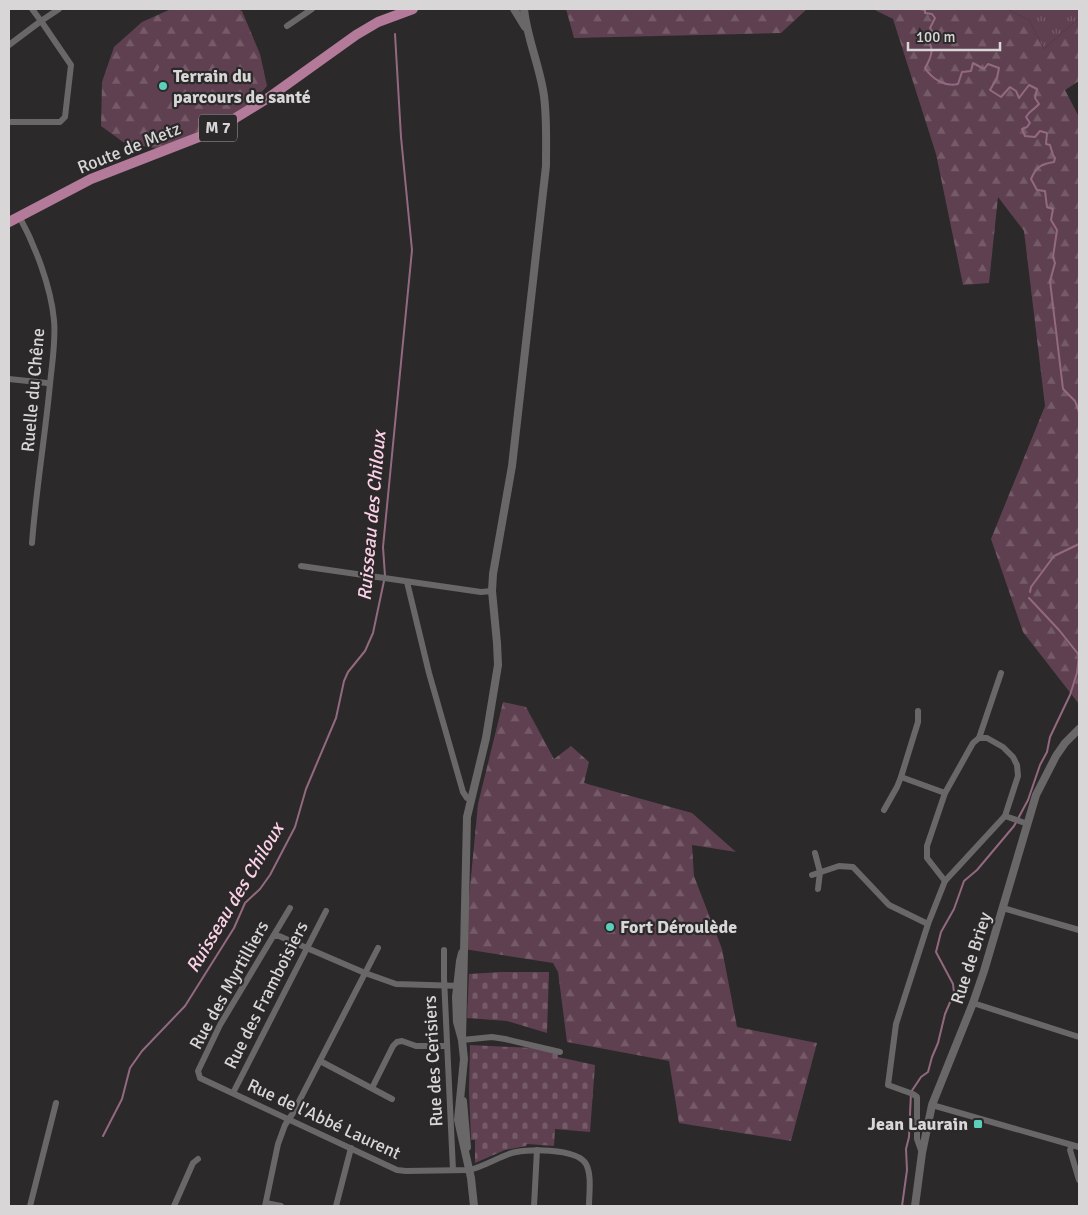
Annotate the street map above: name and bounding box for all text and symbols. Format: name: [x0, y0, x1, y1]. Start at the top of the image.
scale bar: [908, 20, 1000, 52]
text: 100 m: [916, 28, 956, 46]
place label: Terrain du parcours de santé: [173, 65, 311, 108]
marker: Terrain du parcours de santé: [157, 80, 169, 92]
road number: M 7: [199, 115, 237, 142]
street label: Route de Metz: [74, 117, 184, 179]
street label: Ruelle du Chêne: [17, 327, 49, 453]
water label: Ruisseau des Chiloux: [353, 428, 392, 602]
water label: Ruisseau des Chiloux: [181, 817, 290, 977]
street label: Rue de Briey: [946, 909, 996, 1007]
place label: Fort Déroulède: [620, 916, 737, 938]
street label: Rue des Myrtilliers: [185, 917, 273, 1053]
street label: Rue des Framboisiers: [219, 917, 313, 1072]
marker: Fort Déroulède: [604, 921, 616, 933]
street label: Rue des Cerisiers: [419, 995, 447, 1127]
street label: Rue de l'Abbé Laurent: [244, 1074, 404, 1164]
place label: Jean Laurain: [868, 1113, 968, 1135]
marker: Jean Laurain: [972, 1118, 984, 1130]

